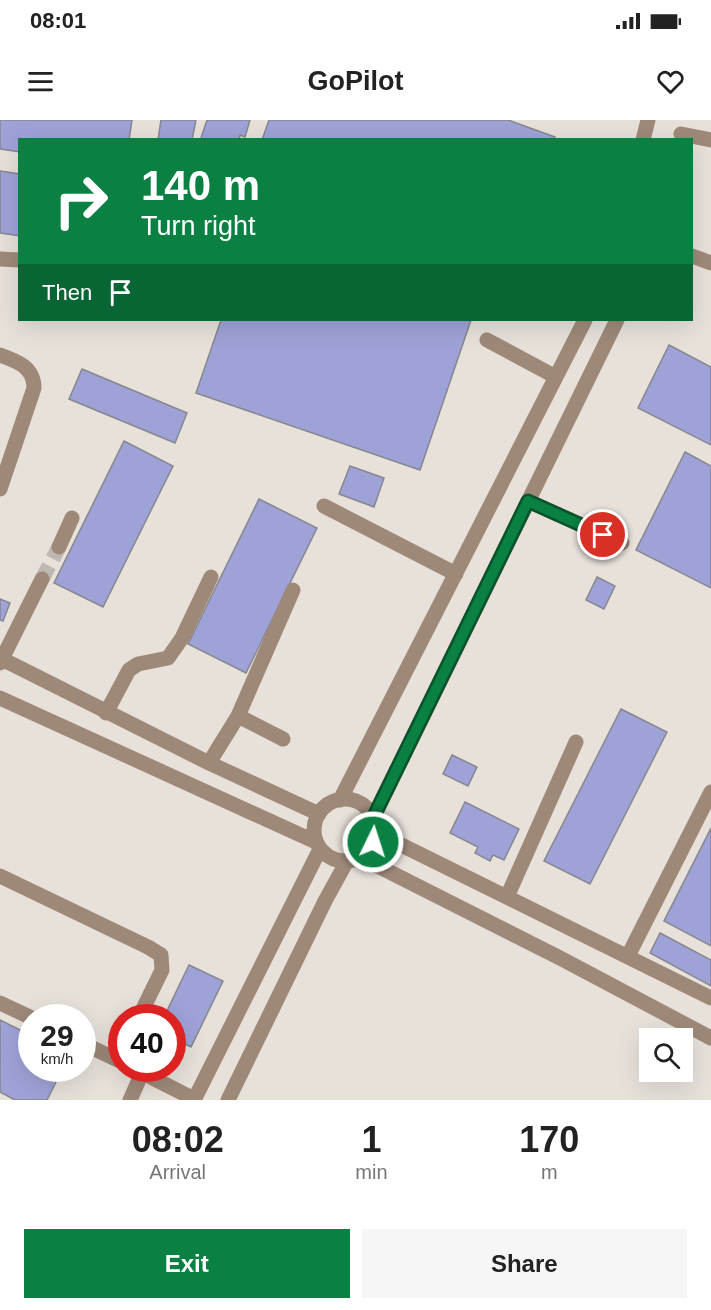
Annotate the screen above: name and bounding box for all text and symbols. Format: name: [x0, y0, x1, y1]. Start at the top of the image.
text: 08:01: [30, 8, 86, 33]
icon: menu: [24, 65, 57, 98]
icon: heart: [654, 65, 687, 98]
text: GoPilot: [308, 66, 404, 96]
icon: right: [42, 162, 120, 240]
text: 140 m: [141, 162, 260, 209]
text: Turn right: [141, 211, 256, 241]
icon: arrive: [104, 276, 137, 309]
text: Then: [42, 280, 92, 305]
pin: [577, 509, 628, 560]
icon: arrive: [586, 518, 619, 551]
position arrow: [341, 810, 405, 874]
speed limit sign: 40: [108, 1004, 186, 1082]
text: 29: [40, 1019, 74, 1052]
map controls: [639, 1028, 693, 1082]
button: search: [639, 1028, 693, 1082]
text: km/h: [41, 1050, 73, 1067]
text: 08:02: [132, 1119, 224, 1160]
text: 1: [361, 1119, 381, 1160]
text: 170: [519, 1119, 579, 1160]
text: Arrival: [149, 1161, 206, 1183]
text: min: [355, 1161, 388, 1183]
text: m: [541, 1161, 558, 1183]
button: Exit: [24, 1229, 350, 1298]
button: Share: [362, 1229, 687, 1298]

